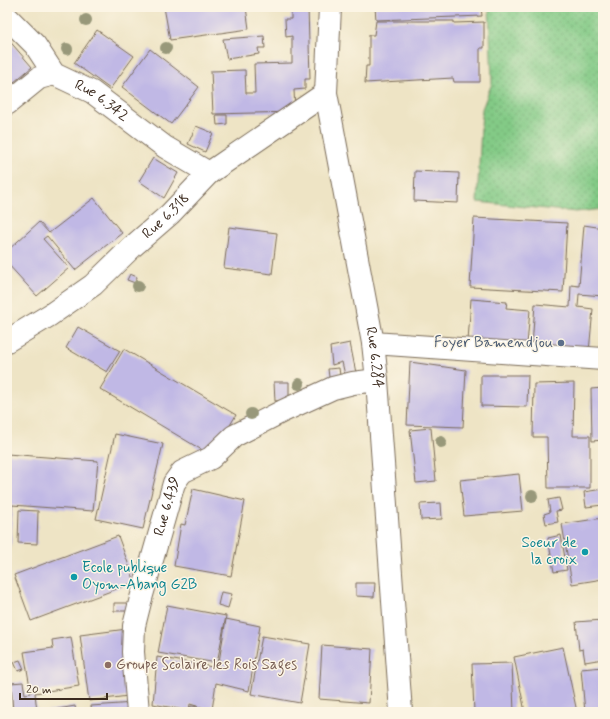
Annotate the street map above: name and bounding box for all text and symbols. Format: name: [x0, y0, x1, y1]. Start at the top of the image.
street label: Rue 6.342: [71, 75, 133, 126]
street label: Rue 6.318: [138, 189, 194, 244]
street label: Rue 6.284: [360, 325, 388, 389]
place label: Foyer Bamendjou: [434, 333, 553, 353]
marker: Foyer Bamendjou: [556, 338, 566, 348]
street label: Rue 6.439: [149, 473, 185, 538]
place label: Soeur de la croix: [522, 533, 577, 570]
marker: Soeur de la croix: [580, 547, 590, 557]
place label: Ecole publique Oyom-Abang G2B: [82, 558, 197, 596]
marker: Ecole publique Oyom-Abang G2B: [69, 572, 79, 582]
place label: Groupe Scolaire les Rois Sages: [116, 655, 297, 676]
marker: Groupe Scolaire les Rois Sages: [103, 660, 113, 670]
scale bar: [20, 675, 107, 701]
text: 20 m: [26, 682, 52, 698]

